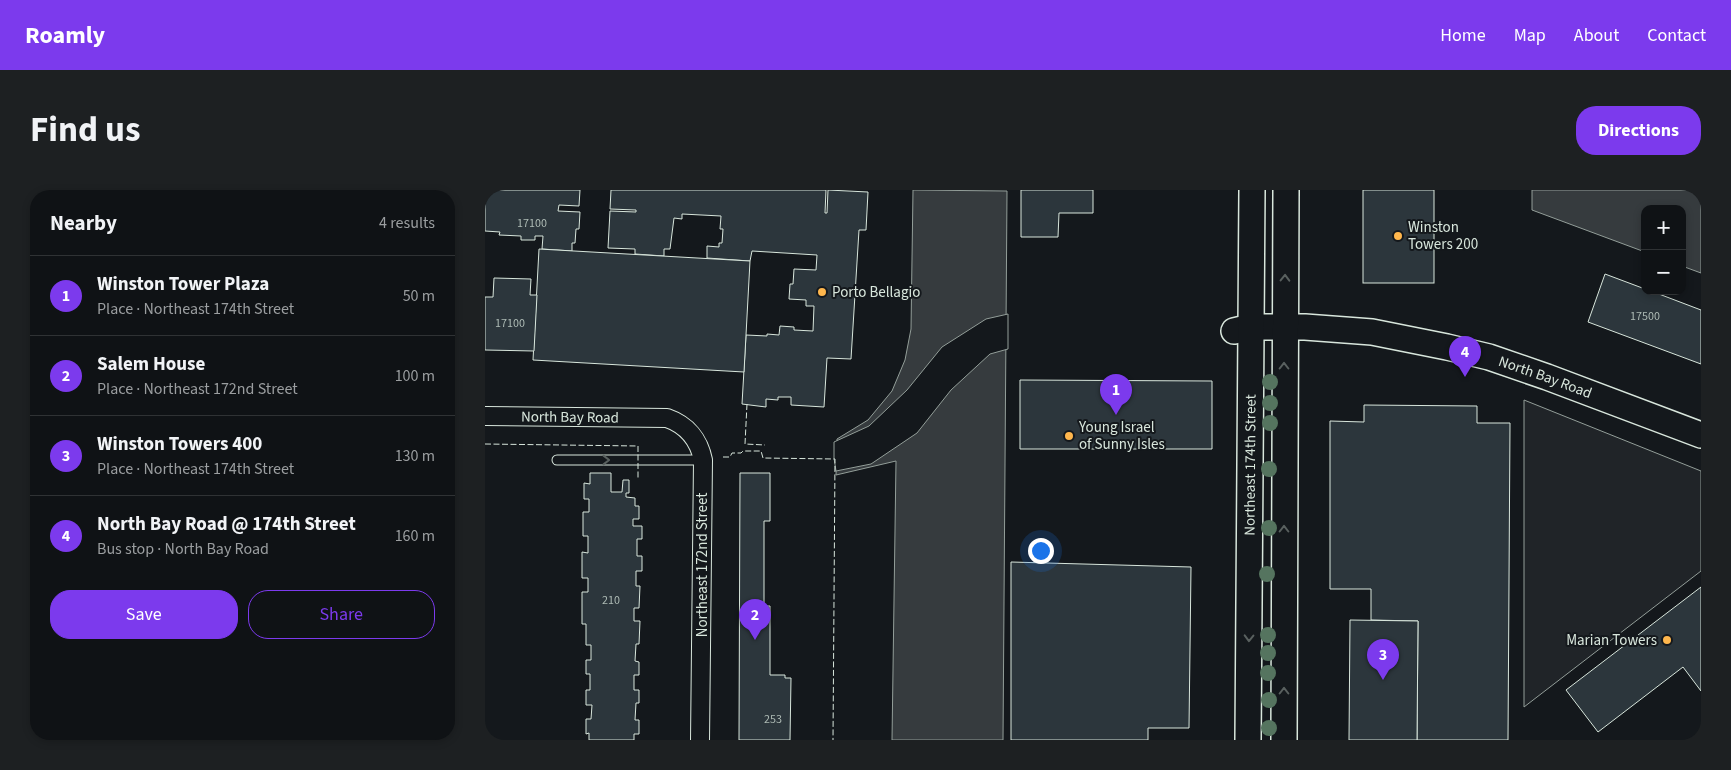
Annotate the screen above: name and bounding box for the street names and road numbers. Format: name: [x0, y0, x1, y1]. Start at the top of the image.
street label: North Bay Road: [1496, 351, 1595, 404]
street label: Northeast 174th Street: [1239, 394, 1262, 536]
street label: North Bay Road: [521, 406, 619, 428]
street label: Northeast 172nd Street: [692, 493, 713, 637]

